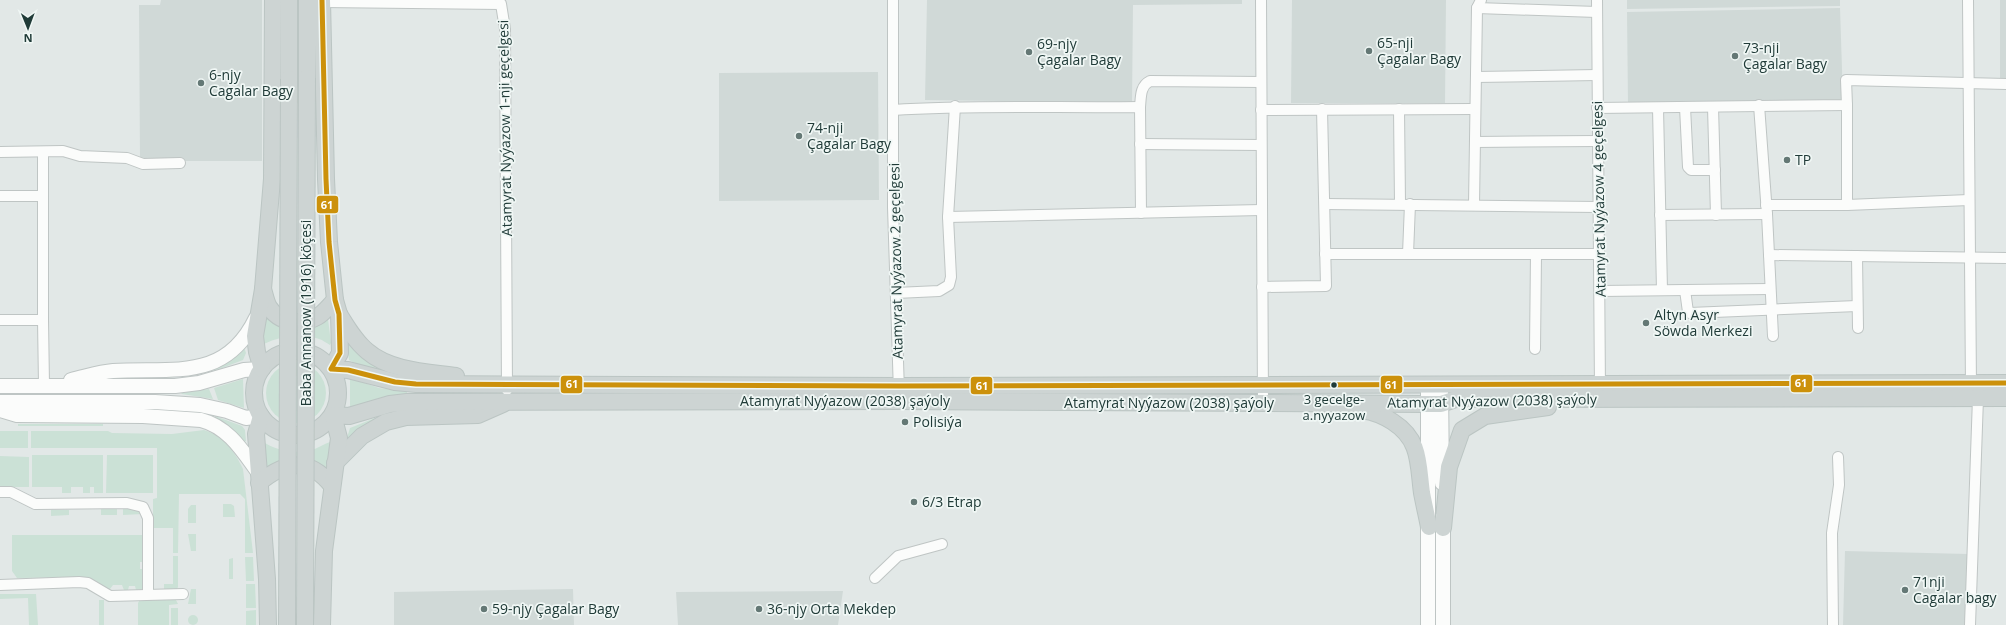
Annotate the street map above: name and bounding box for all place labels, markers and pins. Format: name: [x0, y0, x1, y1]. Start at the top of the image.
place label: 65-nji Çagalar Bagy: [1377, 33, 1462, 68]
place label: 69-njy Çagalar Bagy: [1037, 34, 1122, 69]
place label: 73-nji Çagalar Bagy: [1743, 38, 1828, 73]
marker: 65-nji Çagalar Bagy: [1364, 46, 1374, 56]
marker: 69-njy Çagalar Bagy: [1024, 47, 1034, 57]
marker: 73-nji Çagalar Bagy: [1730, 51, 1740, 61]
place label: 6-njy Cagalar Bagy: [209, 65, 294, 100]
marker: 6-njy Cagalar Bagy: [196, 78, 206, 88]
place label: 74-nji Çagalar Bagy: [807, 118, 892, 153]
marker: 74-nji Çagalar Bagy: [794, 131, 804, 141]
place label: TP: [1795, 150, 1811, 169]
marker: TP: [1782, 155, 1792, 165]
place label: Altyn Asyr Söwda Merkezi: [1654, 305, 1752, 340]
marker: Altyn Asyr Söwda Merkezi: [1641, 318, 1651, 328]
marker: 3 gecelge- a.nyyazow: [1329, 380, 1339, 390]
place label: 3 gecelge- a.nyyazow: [1303, 390, 1365, 424]
place label: Polisiýa: [913, 412, 962, 431]
marker: Polisiýa: [900, 417, 910, 427]
place label: 6/3 Etrap: [922, 492, 982, 511]
marker: 6/3 Etrap: [909, 497, 919, 507]
place label: 71nji Cagalar bagy: [1913, 572, 1998, 607]
marker: 71nji Cagalar bagy: [1900, 585, 1910, 595]
place label: 59-njy Çagalar Bagy: [492, 599, 620, 618]
place label: 36-njy Orta Mekdep: [767, 599, 896, 618]
marker: 59-njy Çagalar Bagy: [479, 604, 489, 614]
marker: 36-njy Orta Mekdep: [754, 604, 764, 614]

